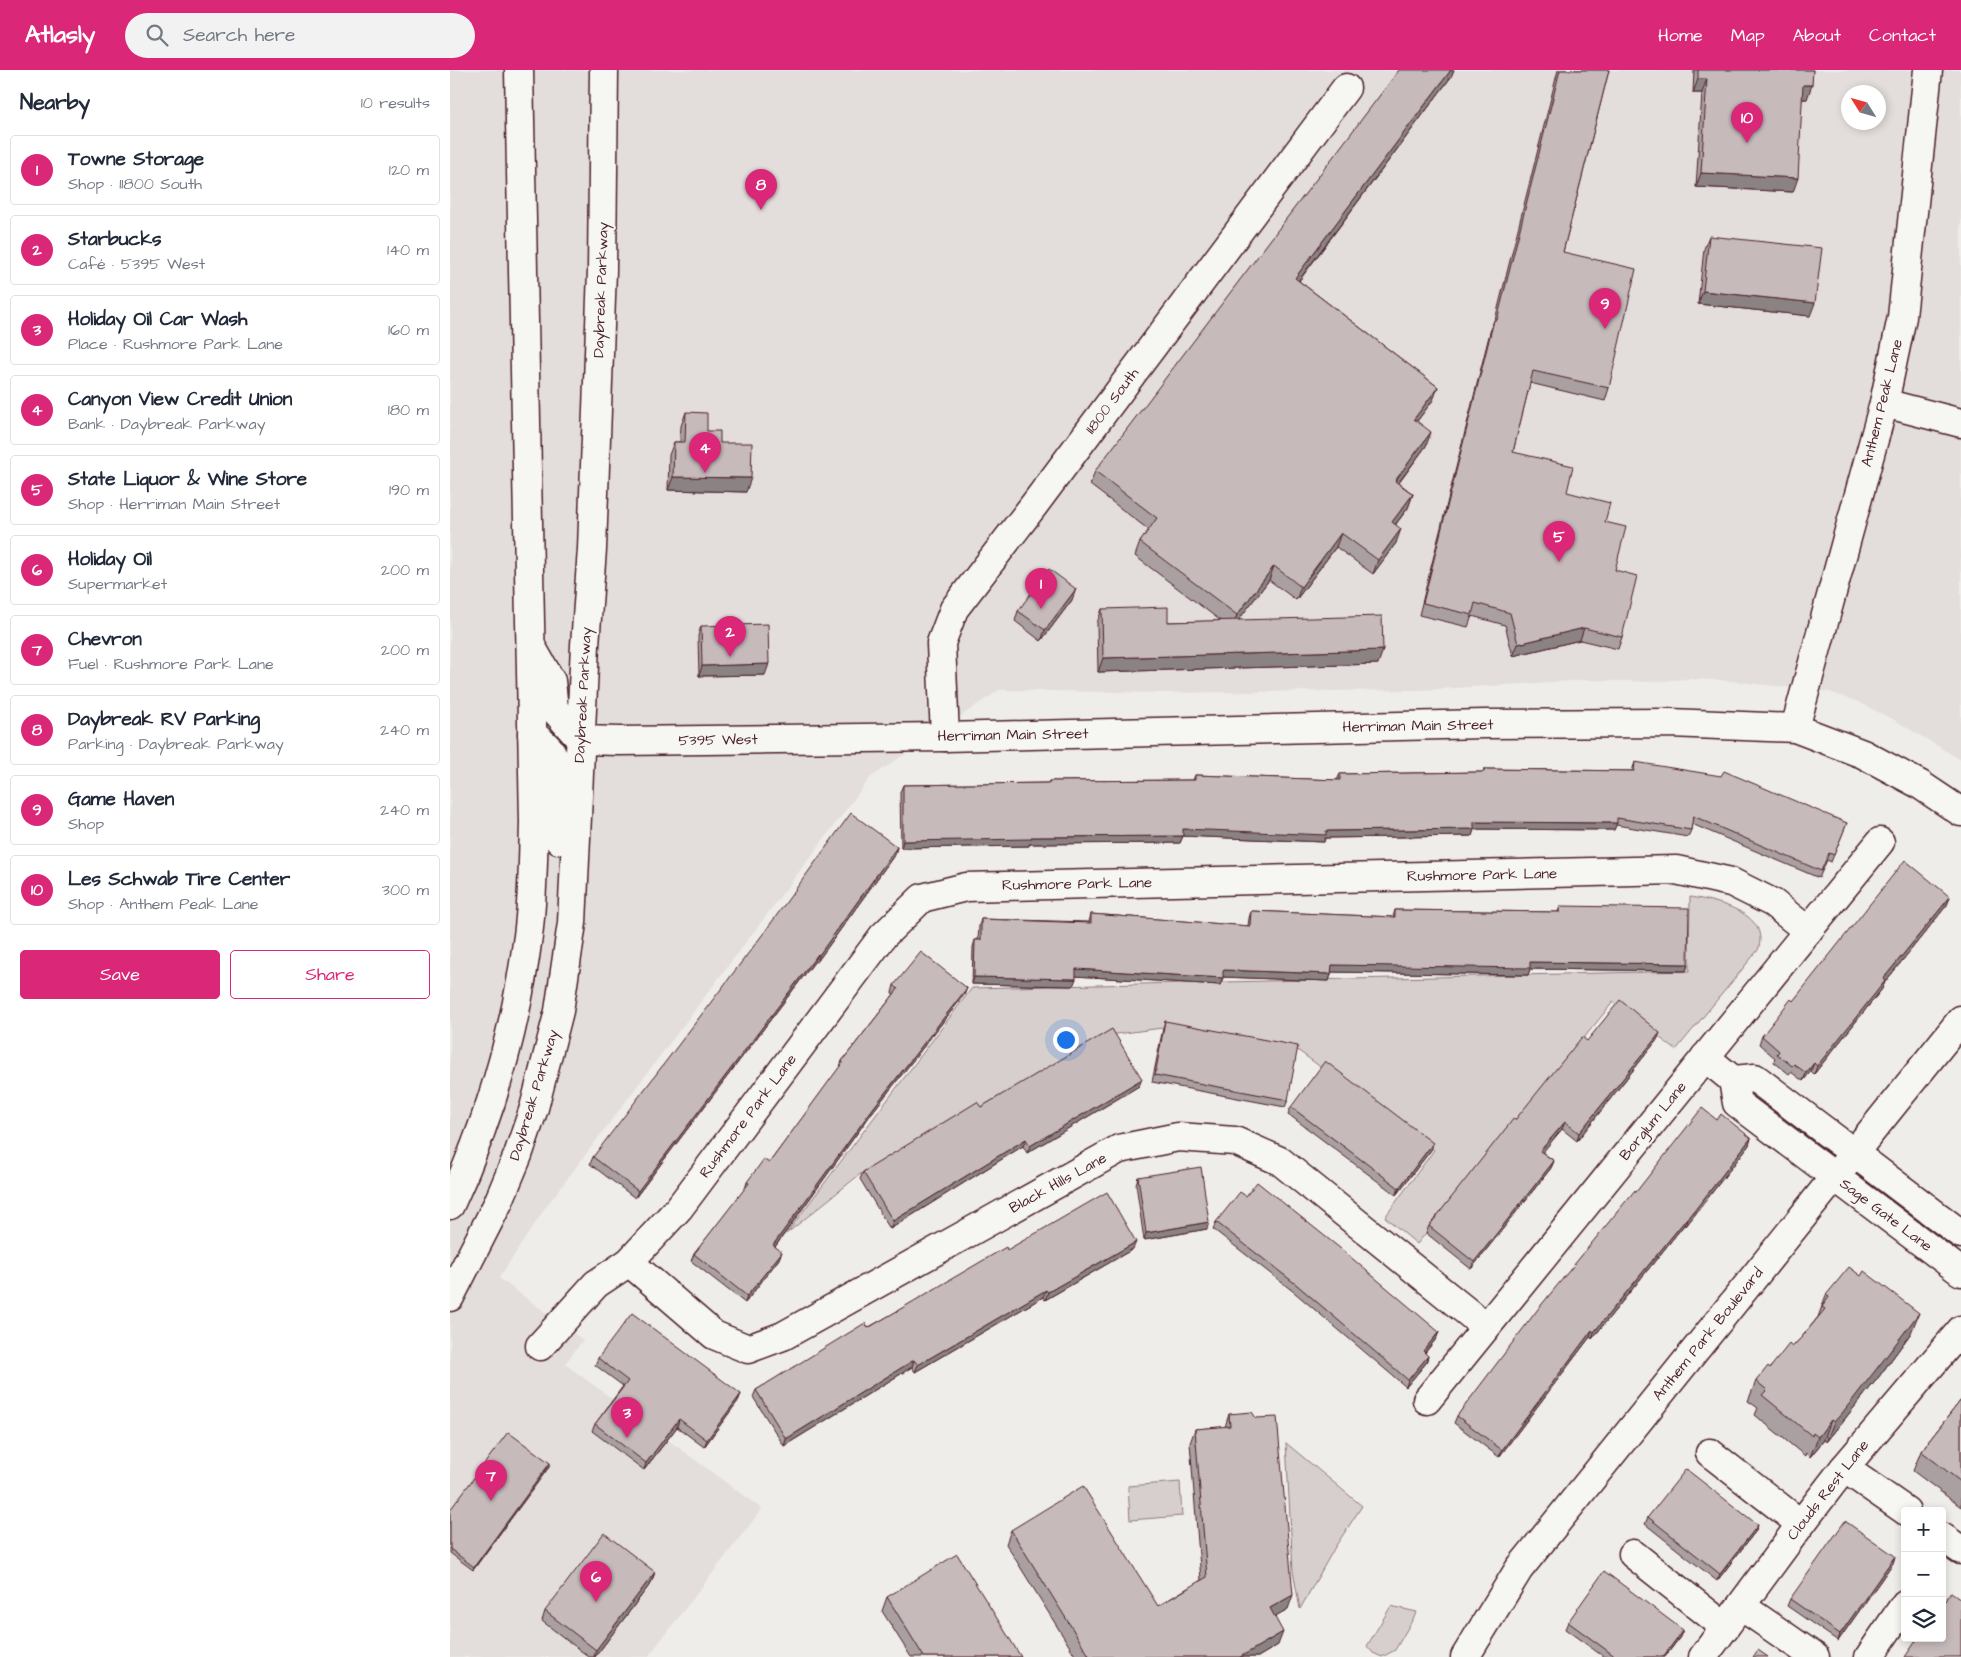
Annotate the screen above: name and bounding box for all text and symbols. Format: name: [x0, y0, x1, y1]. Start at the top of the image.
search box: [125, 13, 475, 58]
text: Atlasly: [25, 18, 95, 52]
icon: search: [143, 21, 171, 49]
text: Search here: [183, 22, 295, 49]
text: Home: [1658, 23, 1703, 48]
text: Map: [1731, 23, 1765, 48]
text: About: [1793, 23, 1841, 48]
text: Contact: [1869, 23, 1936, 48]
north arrow: [1841, 85, 1886, 130]
text: Nearby: [20, 88, 90, 117]
text: 10 results: [361, 92, 430, 114]
pin: 10: [1731, 102, 1763, 143]
text: Towne Storage: [68, 146, 204, 173]
text: 1: [36, 159, 38, 181]
text: 120 m: [389, 159, 429, 181]
pin: 8: [745, 169, 777, 210]
text: Shop · 11800 South: [68, 173, 202, 195]
street label: Daybreak Parkway: [588, 222, 615, 358]
text: Starbucks: [68, 226, 162, 253]
text: 2: [32, 239, 42, 261]
text: 140 m: [387, 239, 429, 261]
text: Café · 5395 West: [68, 253, 205, 275]
pin: 9: [1589, 288, 1621, 329]
text: Holiday Oil Car Wash: [68, 306, 247, 333]
text: 3: [33, 319, 41, 341]
text: 160 m: [388, 319, 429, 341]
text: Place · Rushmore Park Lane: [68, 333, 283, 355]
street label: Anthem Peak Lane: [1856, 337, 1908, 469]
street label: 11800 South: [1080, 363, 1144, 438]
text: Canyon View Credit Union: [68, 386, 292, 413]
text: 4: [32, 399, 42, 421]
text: 180 m: [388, 399, 429, 421]
text: Bank · Daybreak Parkway: [68, 413, 265, 435]
pin: 4: [689, 432, 721, 473]
text: State Liquor & Wine Store: [68, 466, 307, 493]
text: 5: [31, 479, 43, 501]
text: 190 m: [389, 479, 429, 501]
text: Shop · Herriman Main Street: [68, 493, 280, 515]
pin: 5: [1543, 521, 1575, 562]
text: Holiday Oil: [68, 546, 152, 573]
text: 6: [32, 559, 42, 581]
text: 200 m: [381, 559, 429, 581]
pin: 1: [1025, 568, 1057, 609]
text: Supermarket: [68, 573, 167, 595]
pin: 2: [714, 616, 746, 657]
text: Chevron: [68, 626, 142, 653]
street label: Daybreak Parkway: [569, 627, 598, 763]
text: 7: [32, 639, 42, 661]
text: 200 m: [381, 639, 429, 661]
text: Fuel · Rushmore Park Lane: [68, 653, 274, 675]
text: Daybreak RV Parking: [68, 706, 260, 733]
street label: Herriman Main Street: [1342, 714, 1494, 738]
text: 8: [32, 719, 42, 741]
text: 240 m: [380, 719, 429, 741]
street label: Herriman Main Street: [937, 723, 1089, 747]
street label: 5395 West: [678, 729, 758, 751]
text: Parking · Daybreak Parkway: [68, 733, 284, 755]
text: Game Haven: [68, 786, 174, 813]
text: 9: [32, 799, 42, 821]
text: 240 m: [380, 799, 429, 821]
text: Shop: [68, 813, 104, 835]
street label: Rushmore Park Lane: [1407, 863, 1557, 887]
text: Les Schwab Tire Center: [68, 866, 290, 893]
street label: Rushmore Park Lane: [1002, 872, 1152, 896]
text: 10: [31, 879, 43, 901]
text: 300 m: [382, 879, 429, 901]
text: Shop · Anthem Peak Lane: [68, 893, 258, 915]
button: Save: [20, 950, 220, 999]
button: Share: [230, 950, 430, 999]
street label: Daybreak Parkway: [504, 1027, 565, 1163]
your location: [1053, 1027, 1079, 1053]
street label: Rushmore Park Lane: [694, 1050, 802, 1182]
street label: Borglum Lane: [1615, 1077, 1692, 1166]
street label: Black Hills Lane: [1005, 1147, 1111, 1219]
street label: Sage Gate Lane: [1835, 1173, 1937, 1258]
street label: Anthem Park Boulevard: [1648, 1263, 1768, 1405]
pin: 3: [611, 1397, 643, 1438]
street label: Clouds Rest Lane: [1782, 1435, 1874, 1545]
pin: 7: [475, 1460, 507, 1501]
map controls: [1901, 1507, 1946, 1642]
button: +: [1901, 1507, 1946, 1552]
button: −: [1901, 1552, 1946, 1597]
pin: 6: [580, 1561, 612, 1602]
button: layers: [1901, 1597, 1946, 1642]

